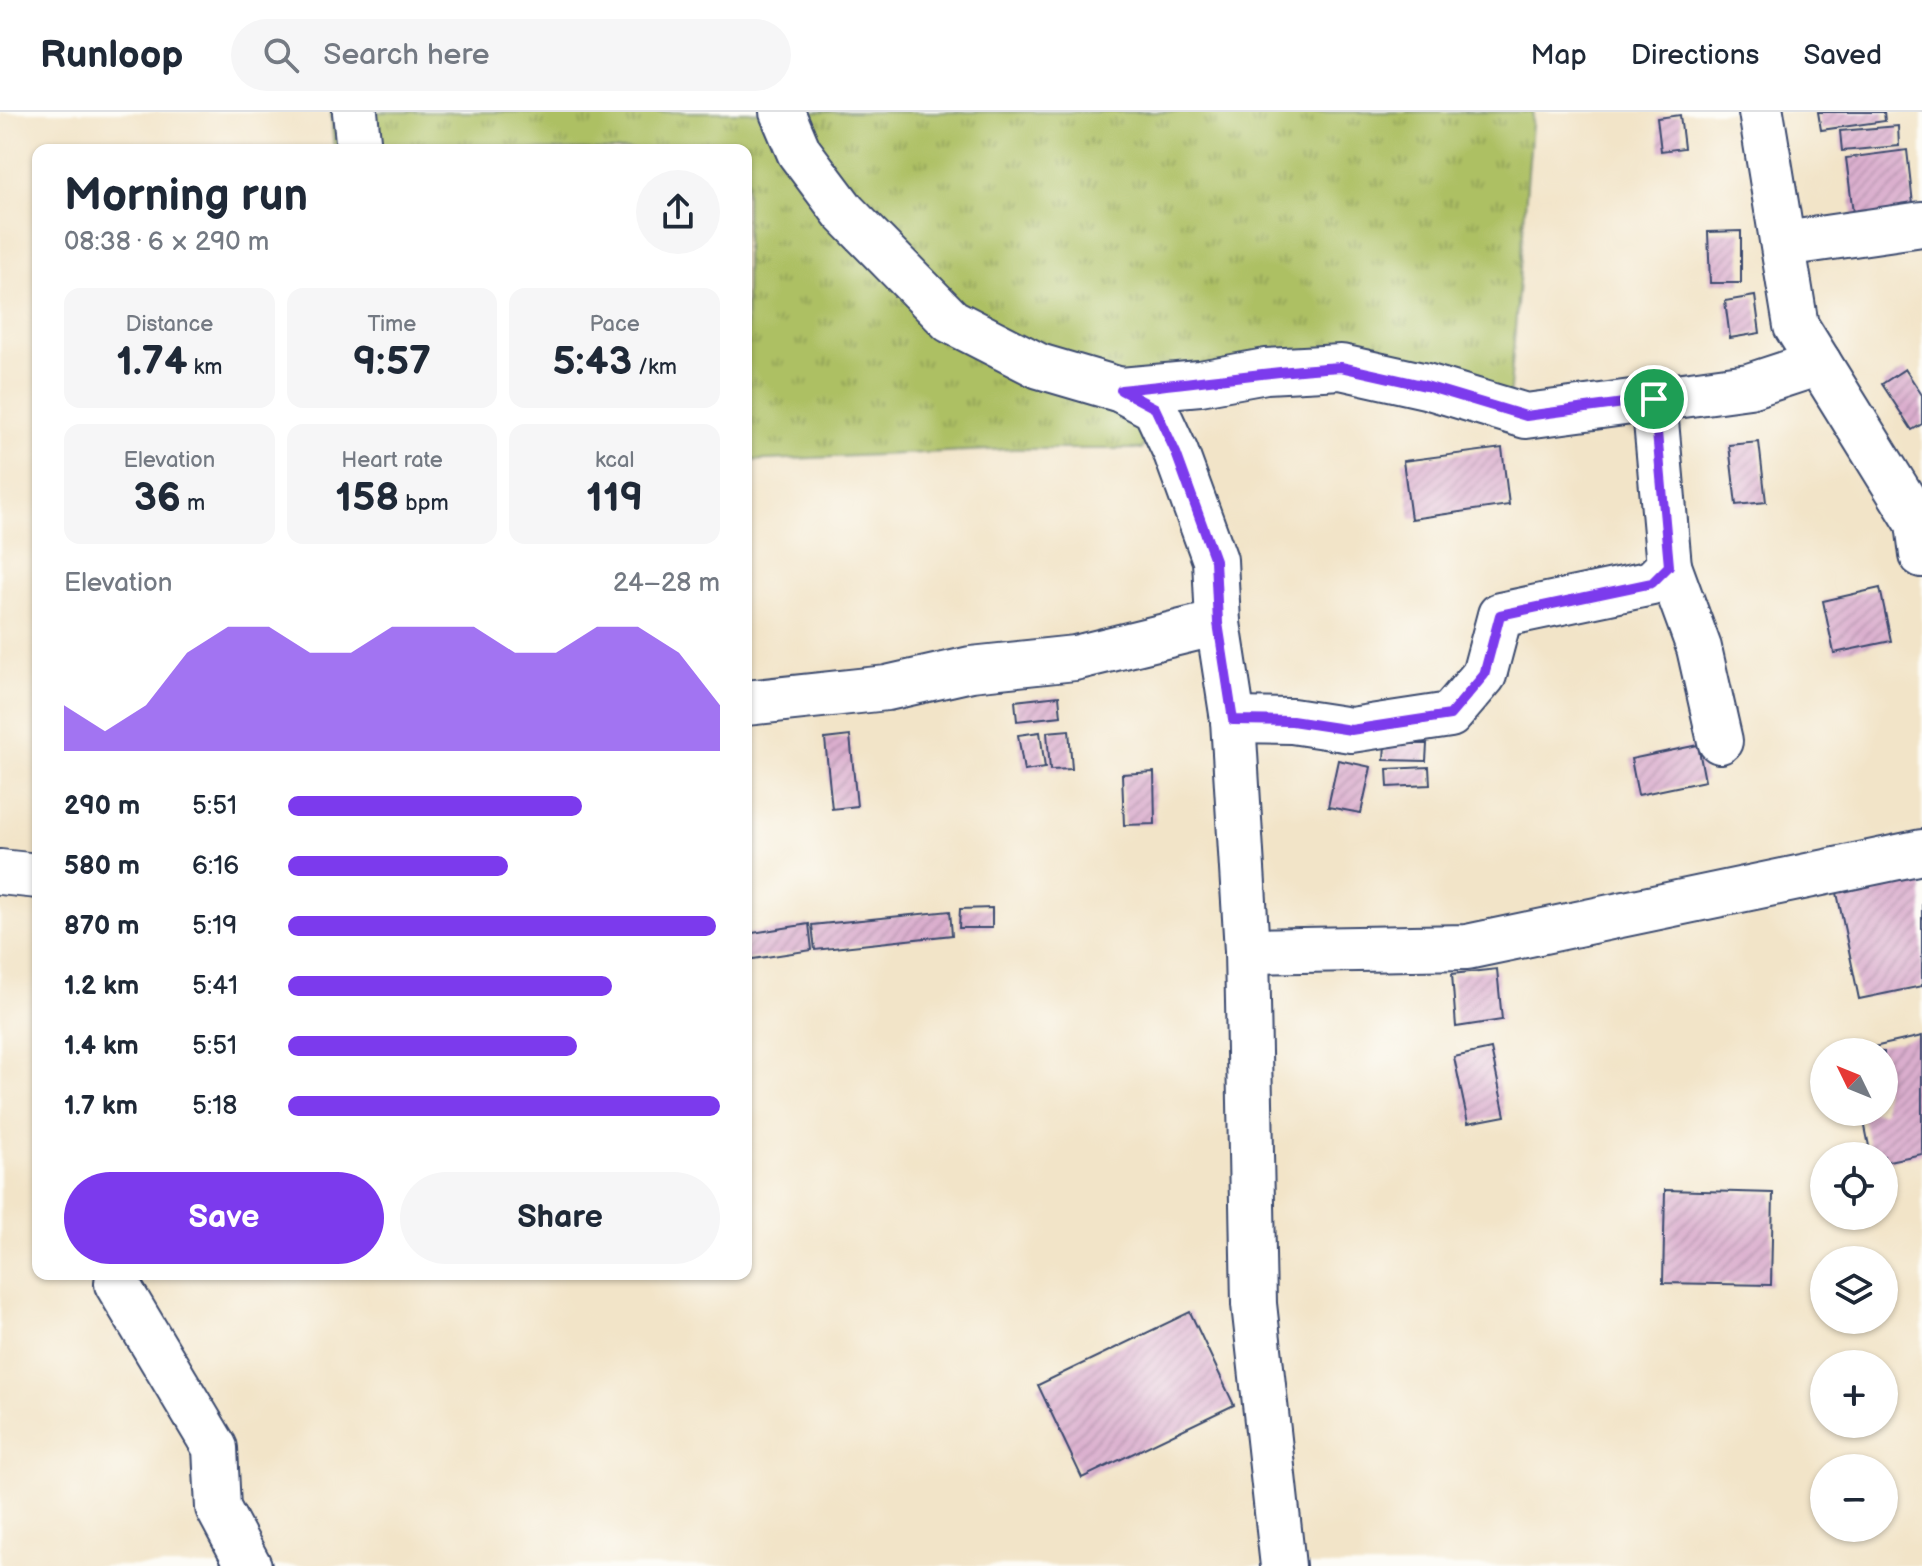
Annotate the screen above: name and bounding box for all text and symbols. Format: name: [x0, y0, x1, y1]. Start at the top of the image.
search box: [231, 19, 791, 91]
text: Runloop: [40, 33, 183, 78]
icon: search: [259, 33, 303, 77]
text: Search here: [323, 37, 489, 73]
text: Map: [1530, 39, 1587, 72]
text: Directions: [1631, 39, 1759, 72]
text: Saved: [1803, 39, 1882, 72]
text: Morning run: [64, 170, 308, 223]
button: share: [636, 170, 720, 254]
text: 08:38 · 6 × 290 m: [64, 227, 269, 258]
text: Distance: [125, 311, 213, 338]
text: Time: [368, 311, 416, 338]
text: Pace: [590, 311, 640, 338]
text: 1.74: [116, 338, 188, 386]
text: 9:57: [353, 338, 431, 386]
text: 5:43: [552, 338, 632, 386]
text: km: [188, 354, 222, 381]
text: /km: [632, 354, 677, 381]
pin: [1620, 365, 1688, 433]
icon: arrive: [1632, 377, 1676, 421]
text: Elevation: [123, 447, 215, 474]
text: Heart rate: [341, 447, 443, 474]
text: kcal: [595, 447, 634, 474]
text: 36: [133, 474, 181, 522]
text: 158: [335, 474, 399, 522]
text: 119: [586, 474, 643, 522]
text: m: [181, 490, 205, 517]
text: bpm: [399, 490, 449, 517]
text: Elevation: [64, 568, 172, 599]
text: 24–28 m: [613, 568, 720, 599]
text: 290 m: [64, 791, 140, 822]
text: 5:51: [192, 791, 237, 822]
text: 580 m: [64, 851, 140, 882]
text: 6:16: [192, 851, 239, 882]
text: 870 m: [64, 911, 139, 942]
text: 5:19: [192, 911, 237, 942]
text: 1.2 km: [64, 971, 139, 1002]
text: 5:41: [192, 971, 238, 1002]
text: 1.4 km: [64, 1031, 139, 1062]
text: 5:51: [192, 1031, 237, 1062]
north arrow: [1810, 1038, 1898, 1126]
map controls: [1810, 1038, 1898, 1542]
text: 1.7 km: [64, 1091, 138, 1122]
text: 5:18: [192, 1091, 237, 1122]
button: locate: [1810, 1142, 1898, 1230]
button: Save: [64, 1172, 384, 1264]
button: Share: [400, 1172, 720, 1264]
button: layers: [1810, 1246, 1898, 1334]
button: +: [1810, 1350, 1898, 1438]
button: −: [1810, 1454, 1898, 1542]

